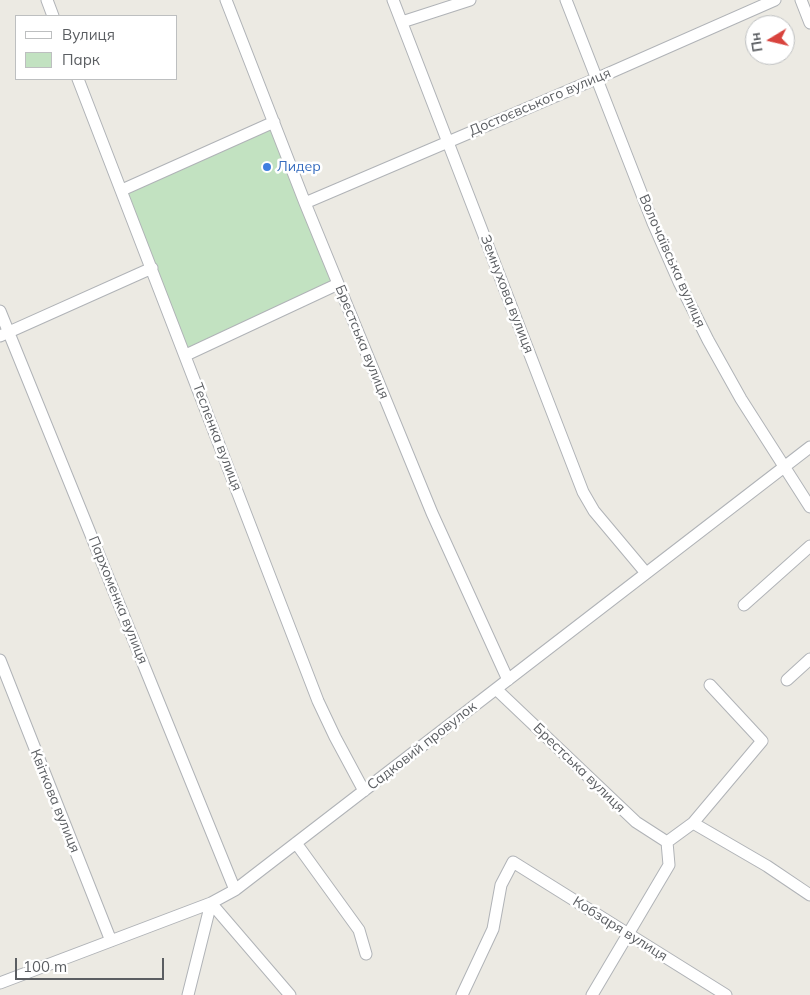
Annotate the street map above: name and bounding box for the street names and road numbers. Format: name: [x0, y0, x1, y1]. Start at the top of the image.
street label: Достоєвського вулиця: [467, 65, 613, 139]
street label: Волочаївська вулиця: [635, 192, 709, 330]
street label: Земнухова вулиця: [477, 232, 537, 356]
street label: Брестська вулиця: [331, 283, 393, 401]
street label: Тесленка вулиця: [189, 381, 245, 493]
street label: Пархоменка вулиця: [85, 534, 151, 666]
street label: Садковий провулок: [364, 698, 480, 794]
street label: Брестська вулиця: [529, 720, 629, 816]
street label: Квіткова вулиця: [27, 747, 83, 855]
street label: Кобзаря вулиця: [569, 893, 671, 965]

